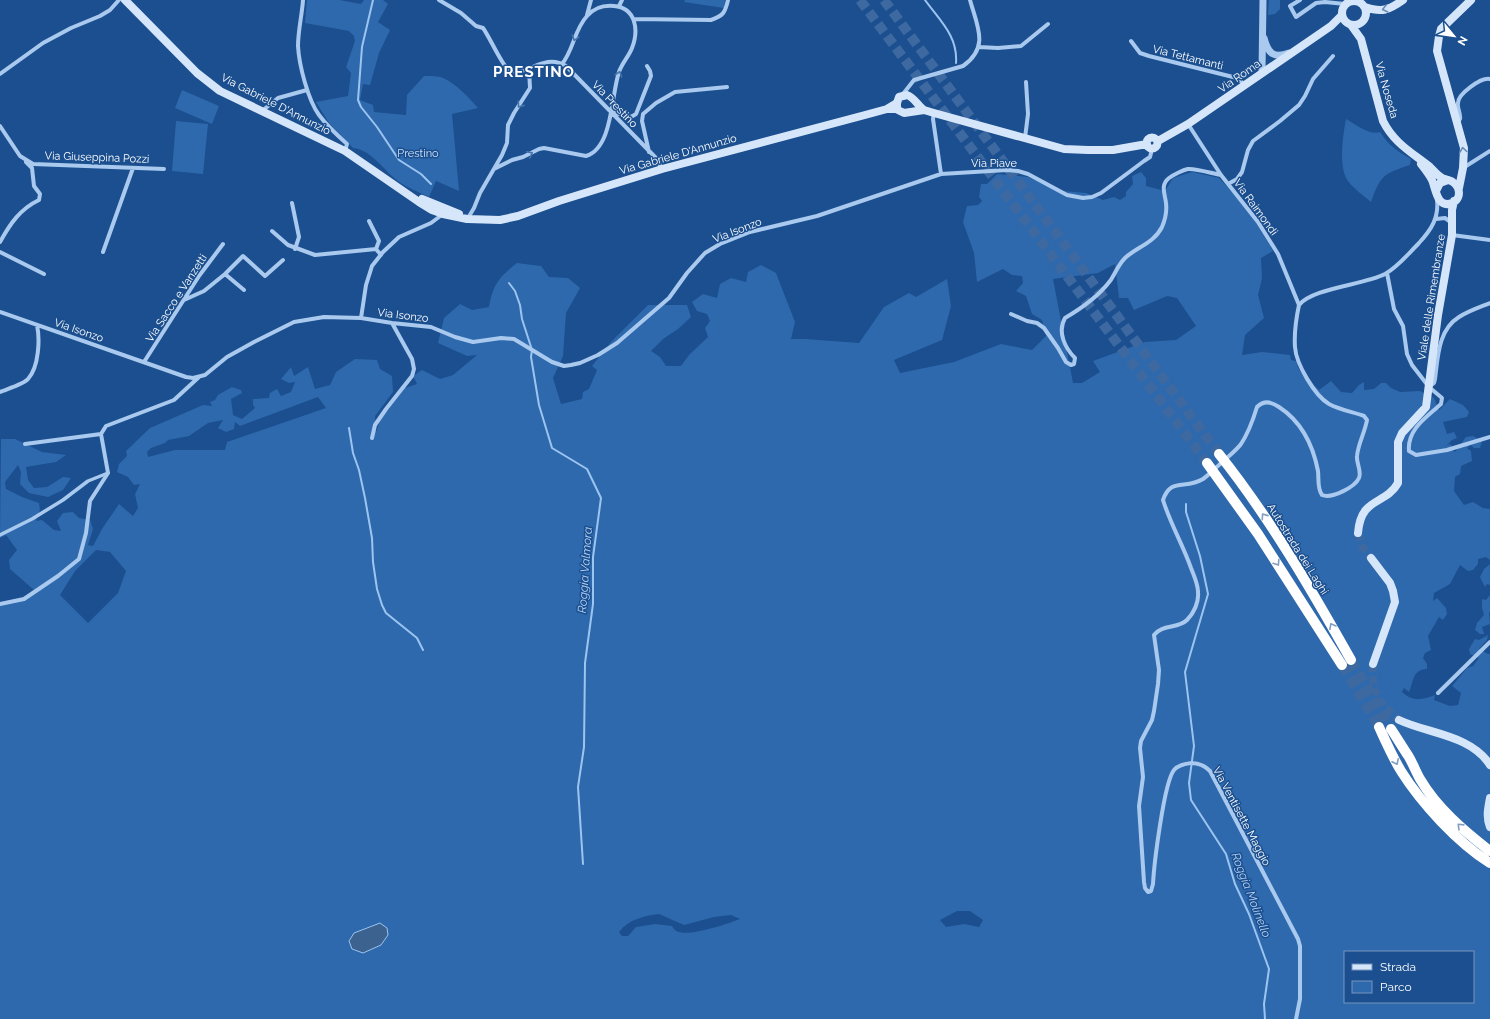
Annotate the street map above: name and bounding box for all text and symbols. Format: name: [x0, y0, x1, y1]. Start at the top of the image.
one-way arrow: [1382, 4, 1389, 13]
north arrow: [1434, 16, 1474, 56]
one-way arrow: [571, 34, 580, 41]
text: N: [1455, 34, 1470, 47]
street label: Via Tettamanti: [1151, 42, 1224, 73]
street label: Via Roma: [1216, 57, 1263, 96]
street label: Via Noseda: [1372, 60, 1401, 120]
district label: PRESTINO: [493, 63, 575, 81]
street label: Via Gabriele D'Annunzio: [219, 71, 333, 138]
one-way arrow: [614, 71, 623, 78]
street label: Via Prestino: [589, 78, 640, 131]
one-way arrow: [517, 101, 525, 108]
street label: Via Gabriele D'Annunzio: [618, 131, 739, 177]
park label: Prestino: [397, 147, 439, 160]
one-way arrow: [1459, 147, 1468, 153]
street label: Via Giuseppina Pozzi: [44, 149, 150, 166]
one-way arrow: [526, 151, 533, 159]
street label: Via Piave: [971, 157, 1017, 170]
street label: Via Raimondi: [1231, 177, 1280, 238]
street label: Via Isonzo: [711, 215, 764, 246]
street label: Viale delle Rimembranze: [1415, 232, 1448, 361]
street label: Via Sacco e Vanzetti: [143, 252, 210, 345]
street label: Via Isonzo: [377, 306, 430, 325]
street label: Via Isonzo: [52, 316, 106, 345]
street label: Autostrada dei Laghi: [1264, 501, 1331, 597]
one-way arrow: [1262, 513, 1269, 520]
water label: Roggia Valmora: [575, 526, 595, 614]
one-way arrow: [1273, 559, 1280, 566]
one-way arrow: [1330, 623, 1337, 630]
one-way arrow: [1392, 758, 1399, 766]
street label: Via Ventisette Maggio: [1210, 764, 1273, 868]
one-way arrow: [1457, 823, 1465, 831]
water label: Roggia Molinello: [1228, 850, 1274, 940]
legend: [1344, 951, 1474, 1003]
text: Strada: [1380, 960, 1416, 974]
text: Parco: [1380, 980, 1412, 994]

